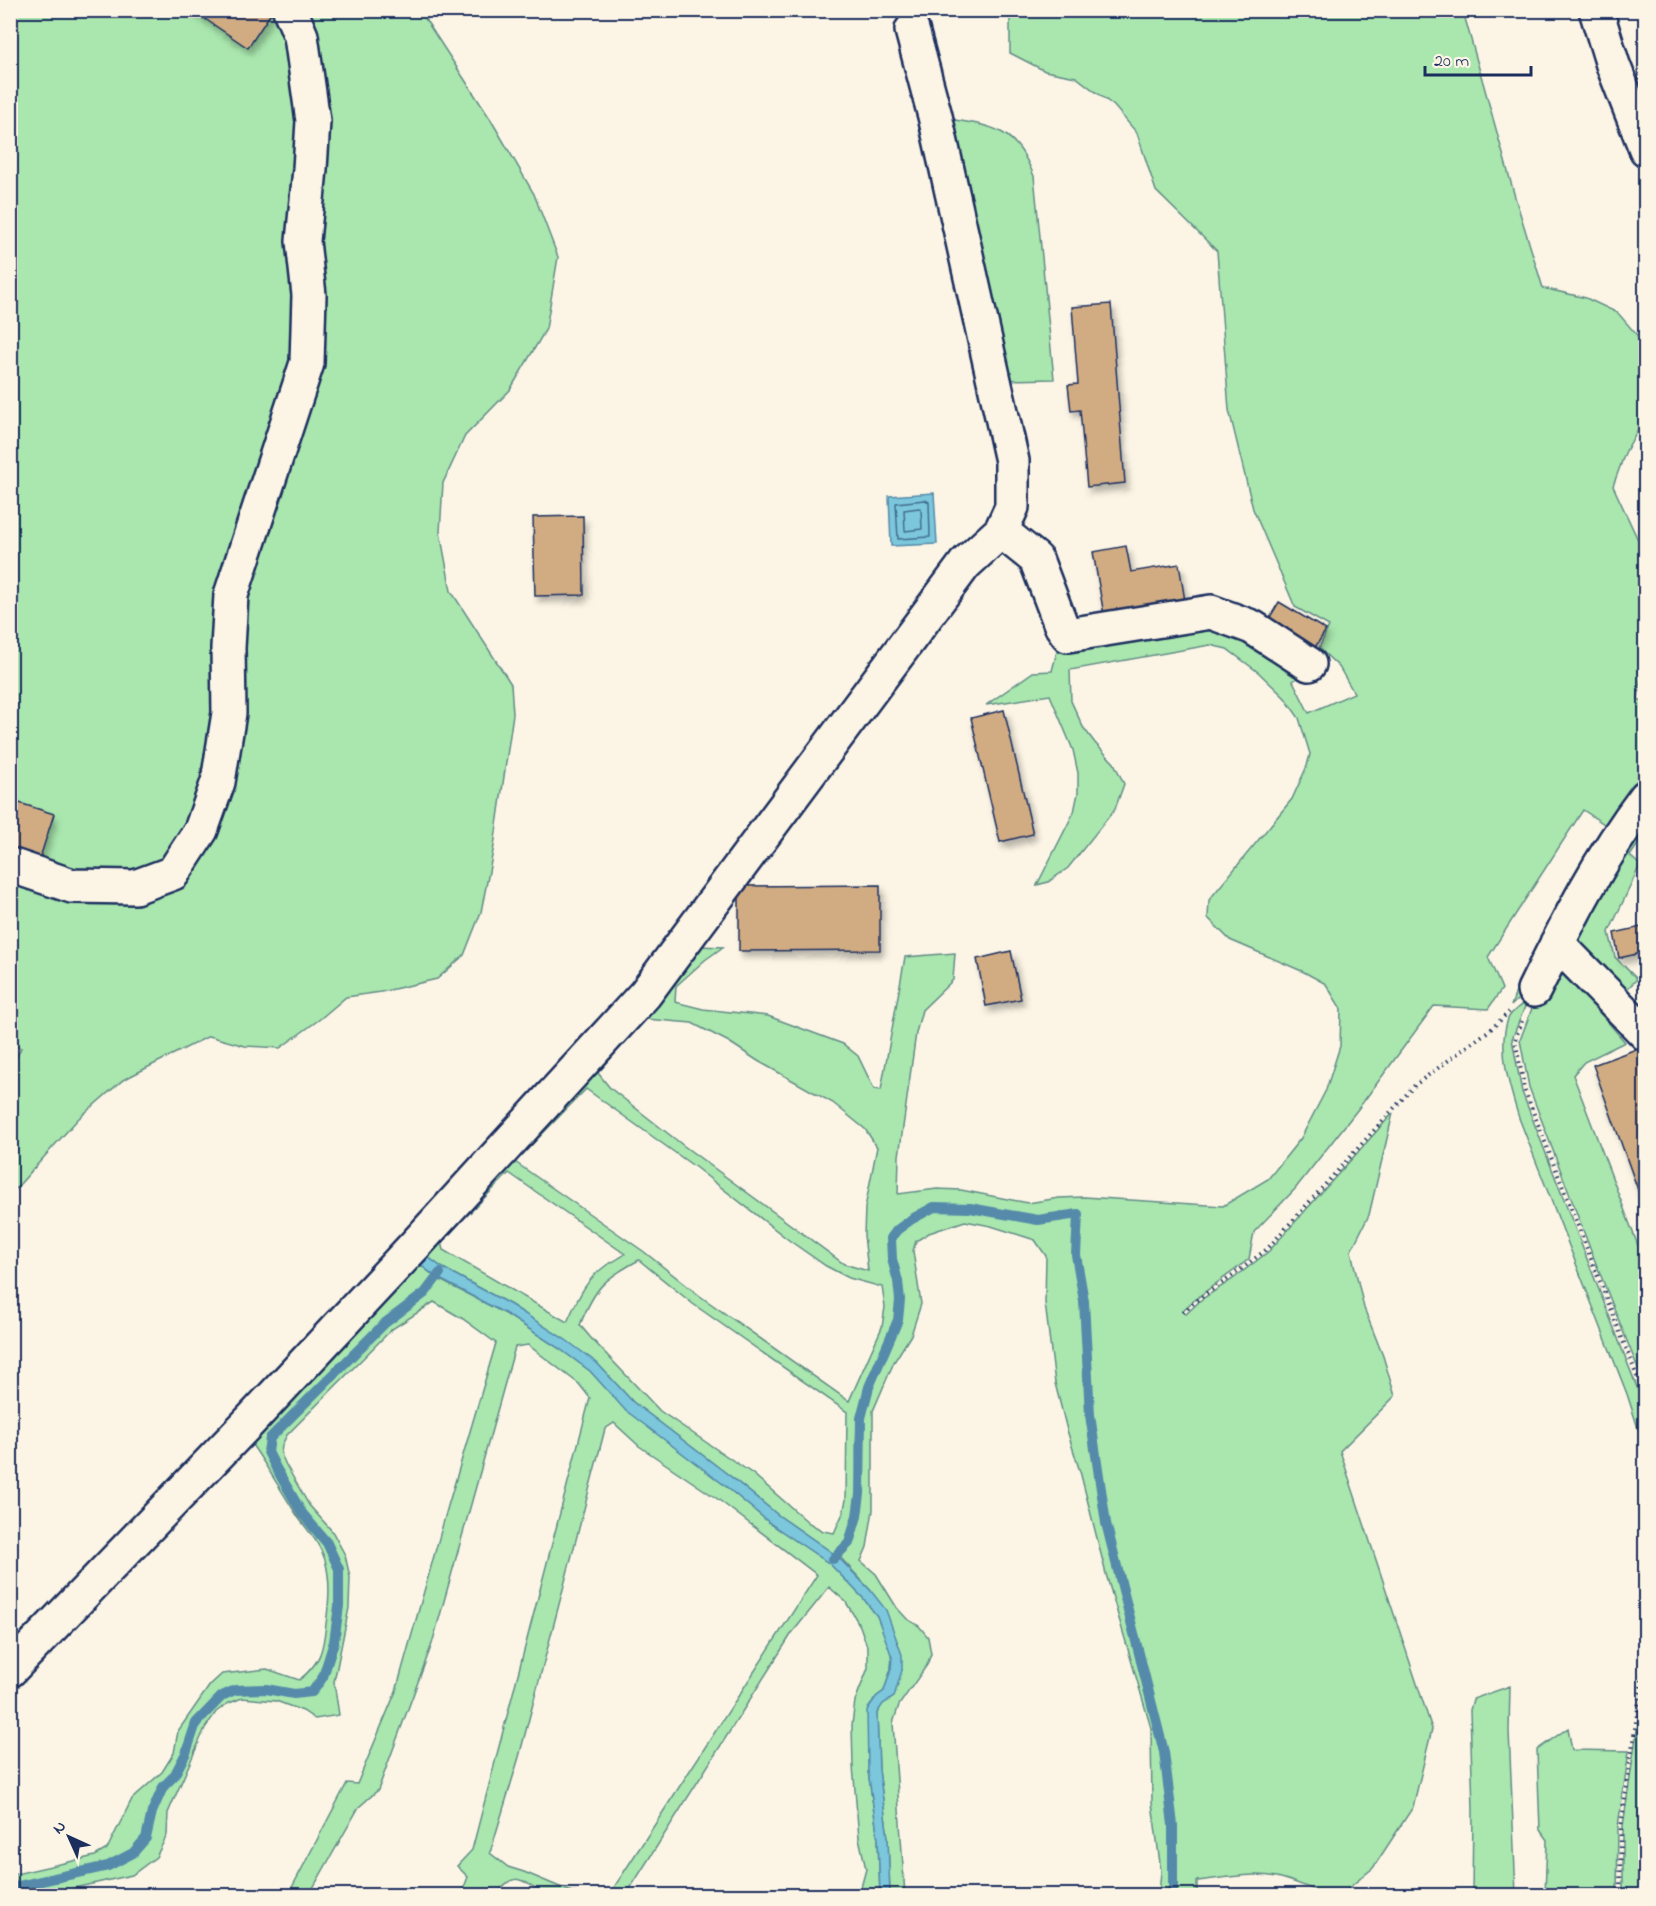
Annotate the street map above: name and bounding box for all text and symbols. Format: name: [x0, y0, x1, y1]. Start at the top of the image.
scale bar: [1425, 39, 1532, 77]
text: 20 m: [1434, 49, 1469, 75]
north arrow: [39, 1807, 99, 1867]
text: N: [47, 1815, 72, 1840]

